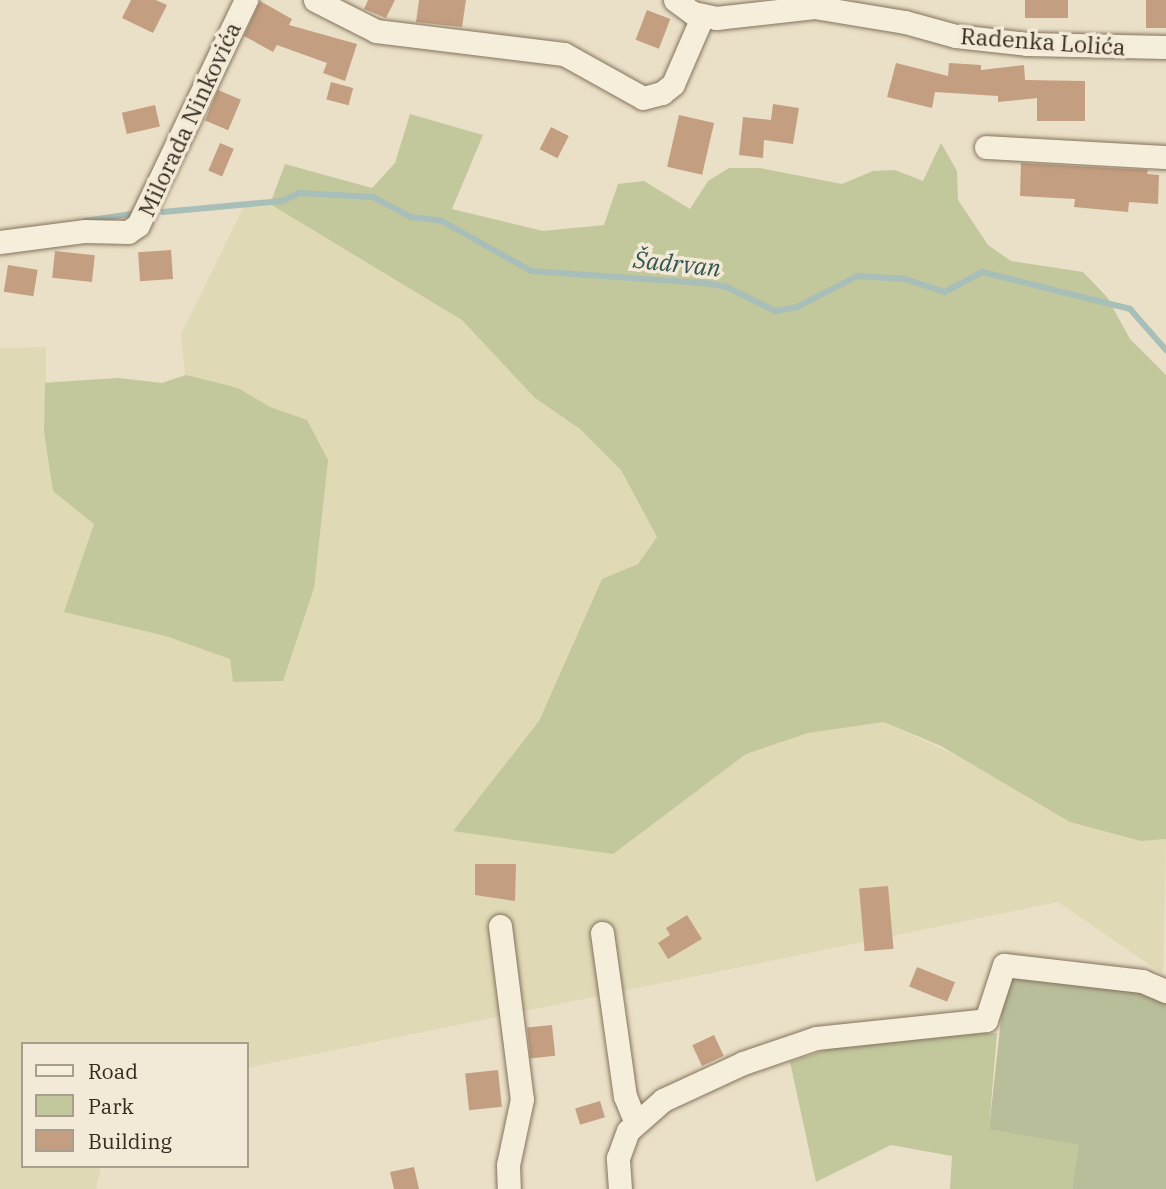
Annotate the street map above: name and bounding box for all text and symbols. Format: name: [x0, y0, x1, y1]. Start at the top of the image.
street label: Milorada Ninkovića: [132, 17, 246, 221]
street label: Radenka Lolića: [959, 21, 1127, 61]
water label: Šadrvan: [632, 245, 722, 283]
legend: [21, 1042, 248, 1168]
text: Road: [88, 1057, 138, 1085]
text: Park: [88, 1092, 134, 1120]
text: Building: [88, 1127, 172, 1155]

